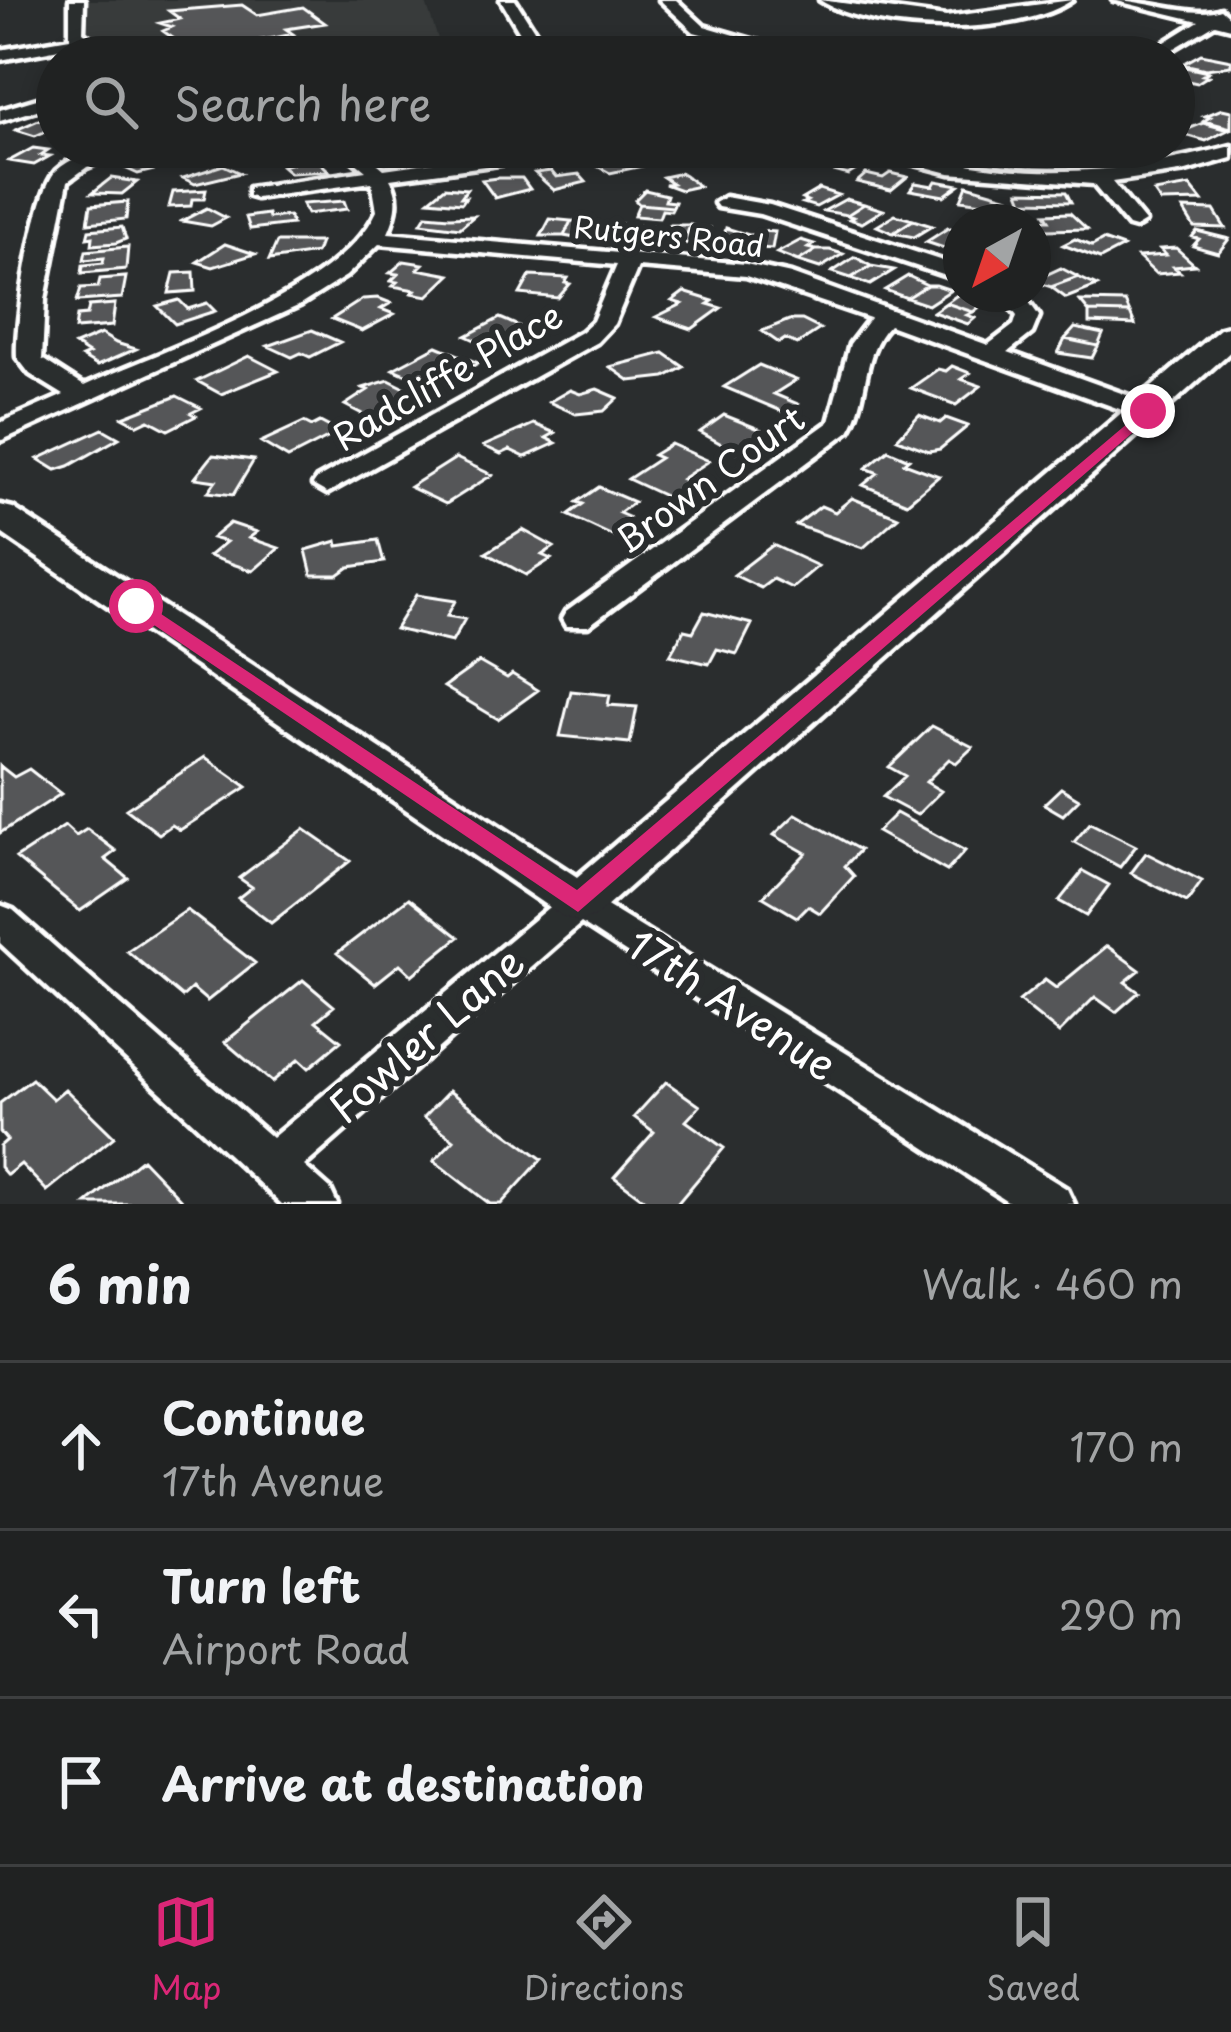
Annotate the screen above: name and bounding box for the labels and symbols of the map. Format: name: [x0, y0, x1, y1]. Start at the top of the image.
street label: Rutgers Road: [572, 203, 766, 267]
north arrow: [943, 204, 1051, 312]
street label: Radcliffe Place: [322, 287, 572, 463]
route end: [1121, 384, 1175, 438]
street label: Brown Court: [603, 391, 815, 565]
route start: [109, 579, 163, 633]
street label: 17th Avenue: [616, 911, 850, 1095]
street label: Fowler Lane: [313, 930, 537, 1136]

